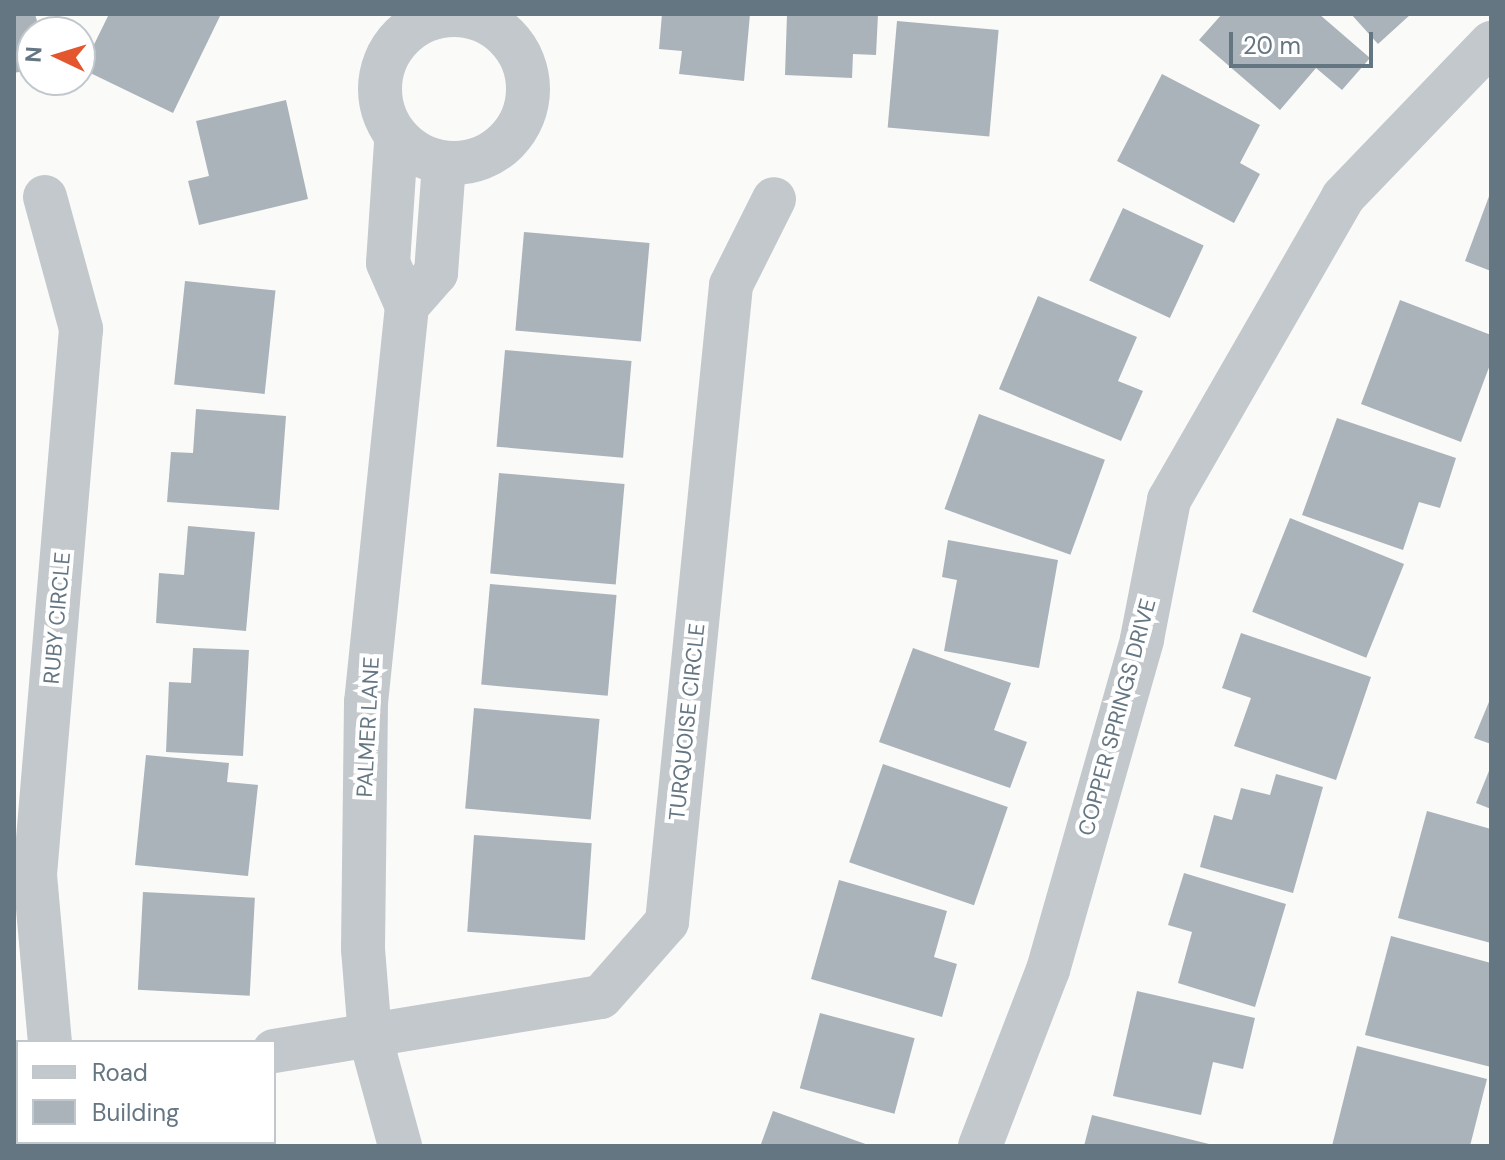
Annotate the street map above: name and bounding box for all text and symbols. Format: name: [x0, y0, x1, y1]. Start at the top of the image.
north arrow: [16, 16, 96, 96]
scale bar: [1233, 16, 1377, 66]
text: 20 m: [1243, 30, 1301, 61]
text: N: [19, 45, 49, 63]
street label: RUBY CIRCLE: [38, 551, 76, 685]
street label: COPPER SPRINGS DRIVE: [1073, 596, 1161, 838]
street label: TURQUOISE CIRCLE: [664, 622, 710, 822]
street label: PALMER LANE: [351, 656, 385, 798]
legend: [16, 1040, 276, 1144]
text: Road: [92, 1057, 148, 1088]
text: Building: [92, 1097, 179, 1128]

